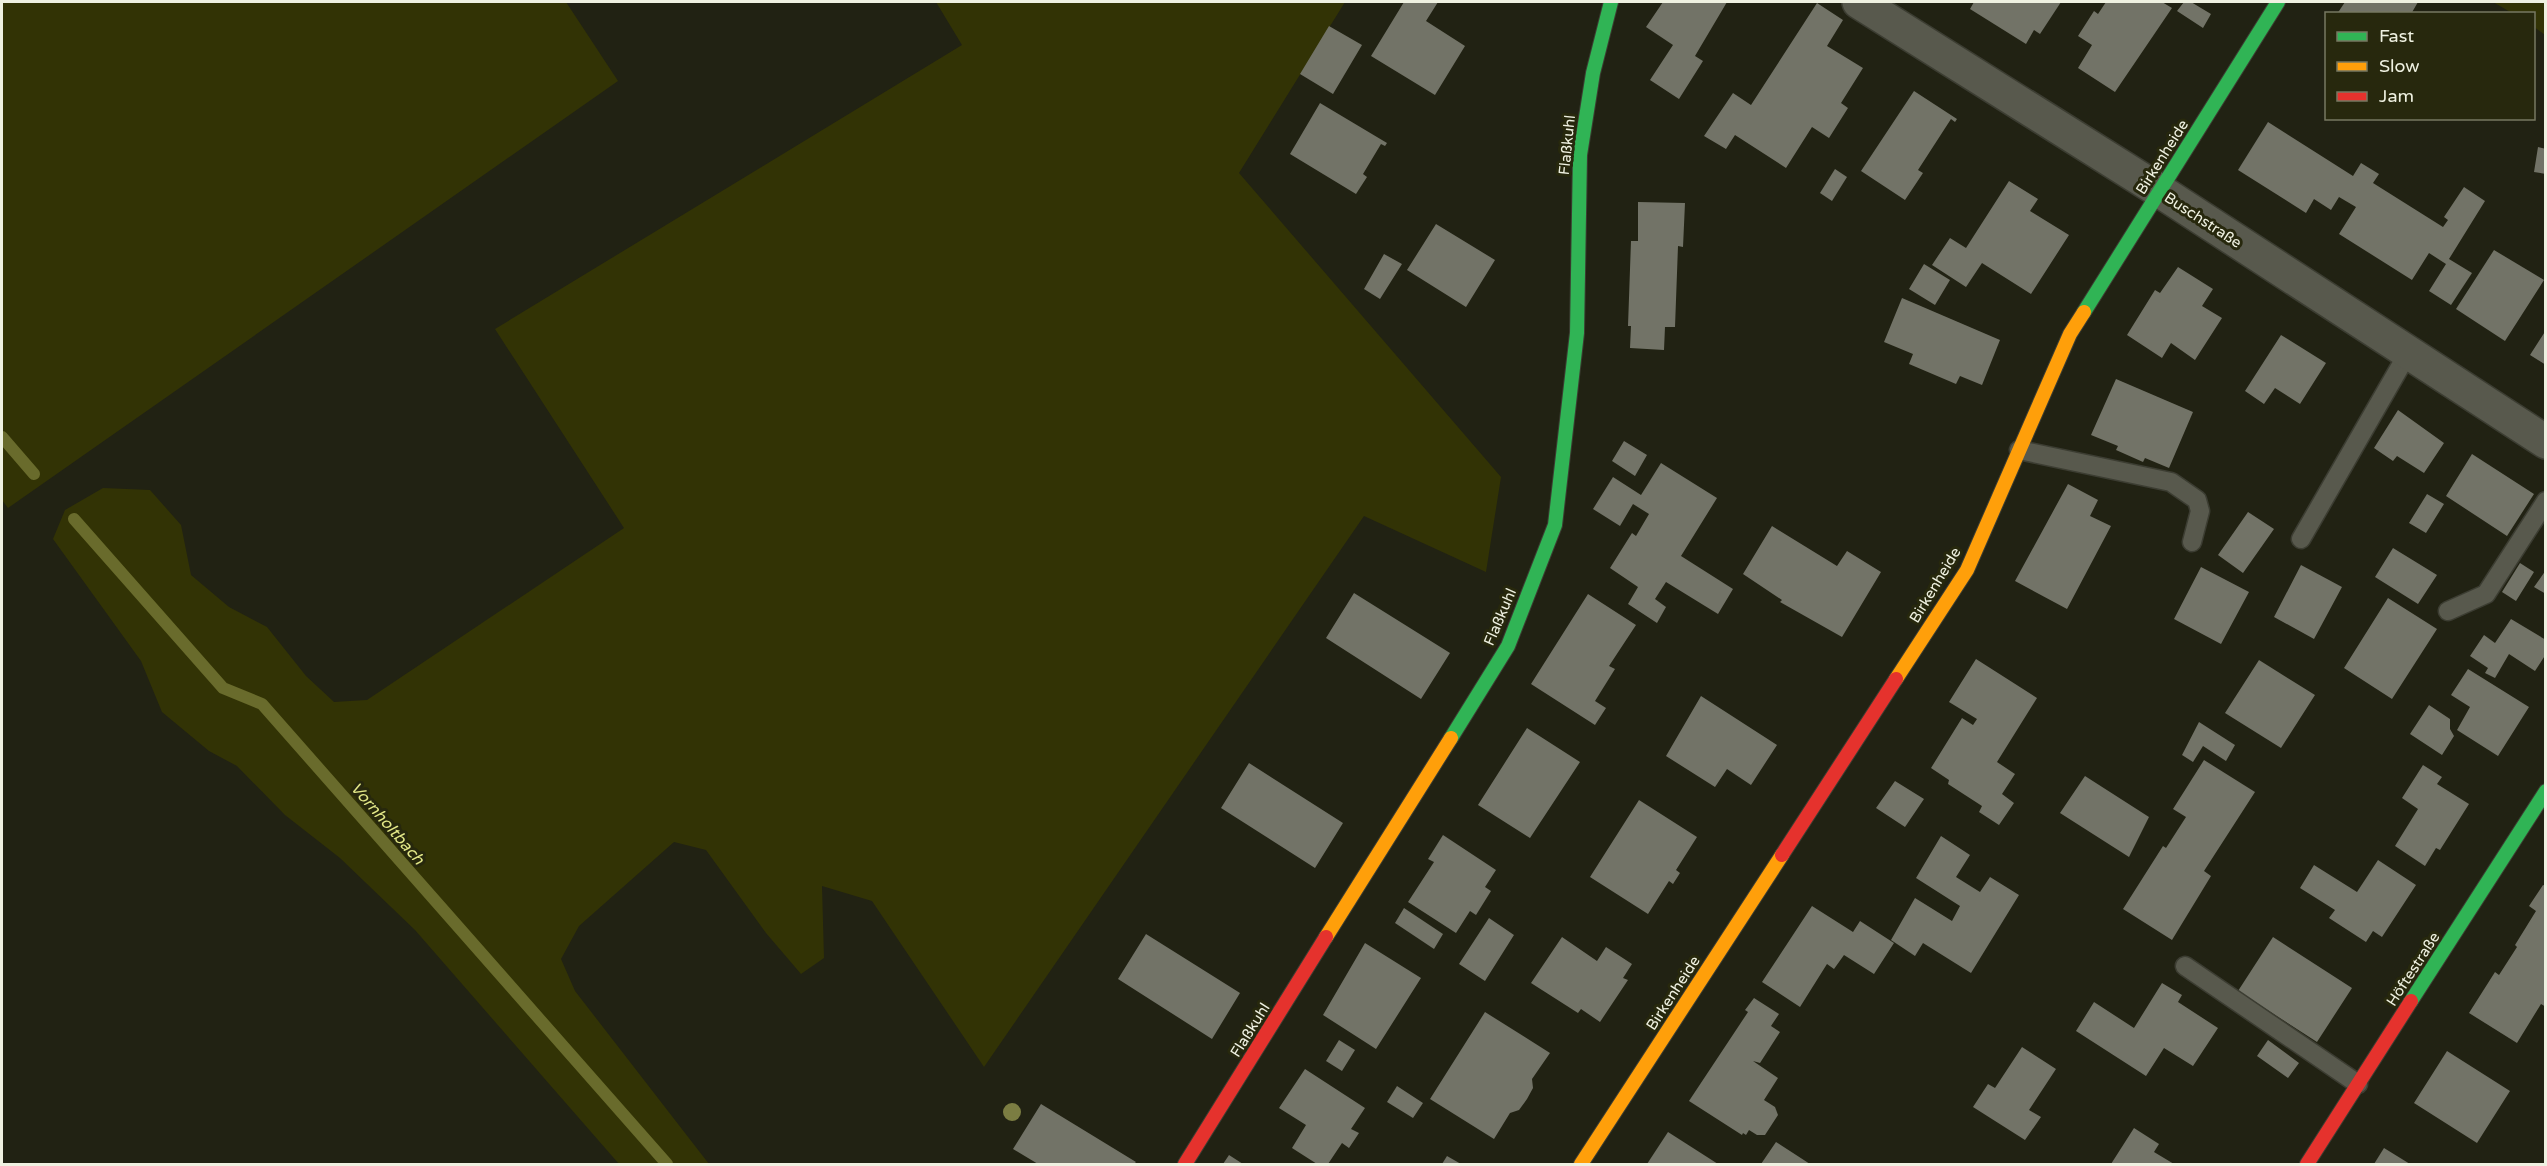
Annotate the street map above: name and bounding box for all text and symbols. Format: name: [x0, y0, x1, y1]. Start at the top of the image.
legend: [2325, 12, 2535, 120]
text: Fast: [2379, 25, 2414, 47]
text: Slow: [2379, 55, 2420, 77]
text: Jam: [2379, 85, 2414, 107]
street label: Flaßkuhl: [1555, 114, 1579, 176]
street label: Birkenheide: [2132, 116, 2192, 198]
street label: Buschstraße: [2161, 188, 2245, 252]
street label: Birkenheide: [1905, 544, 1965, 626]
street label: Flaßkuhl: [1480, 586, 1520, 648]
water label: Vornholtbach: [346, 778, 429, 870]
street label: Höftestraße: [2382, 929, 2444, 1009]
street label: Birkenheide: [1642, 953, 1704, 1033]
street label: Flaßkuhl: [1226, 1000, 1274, 1060]

